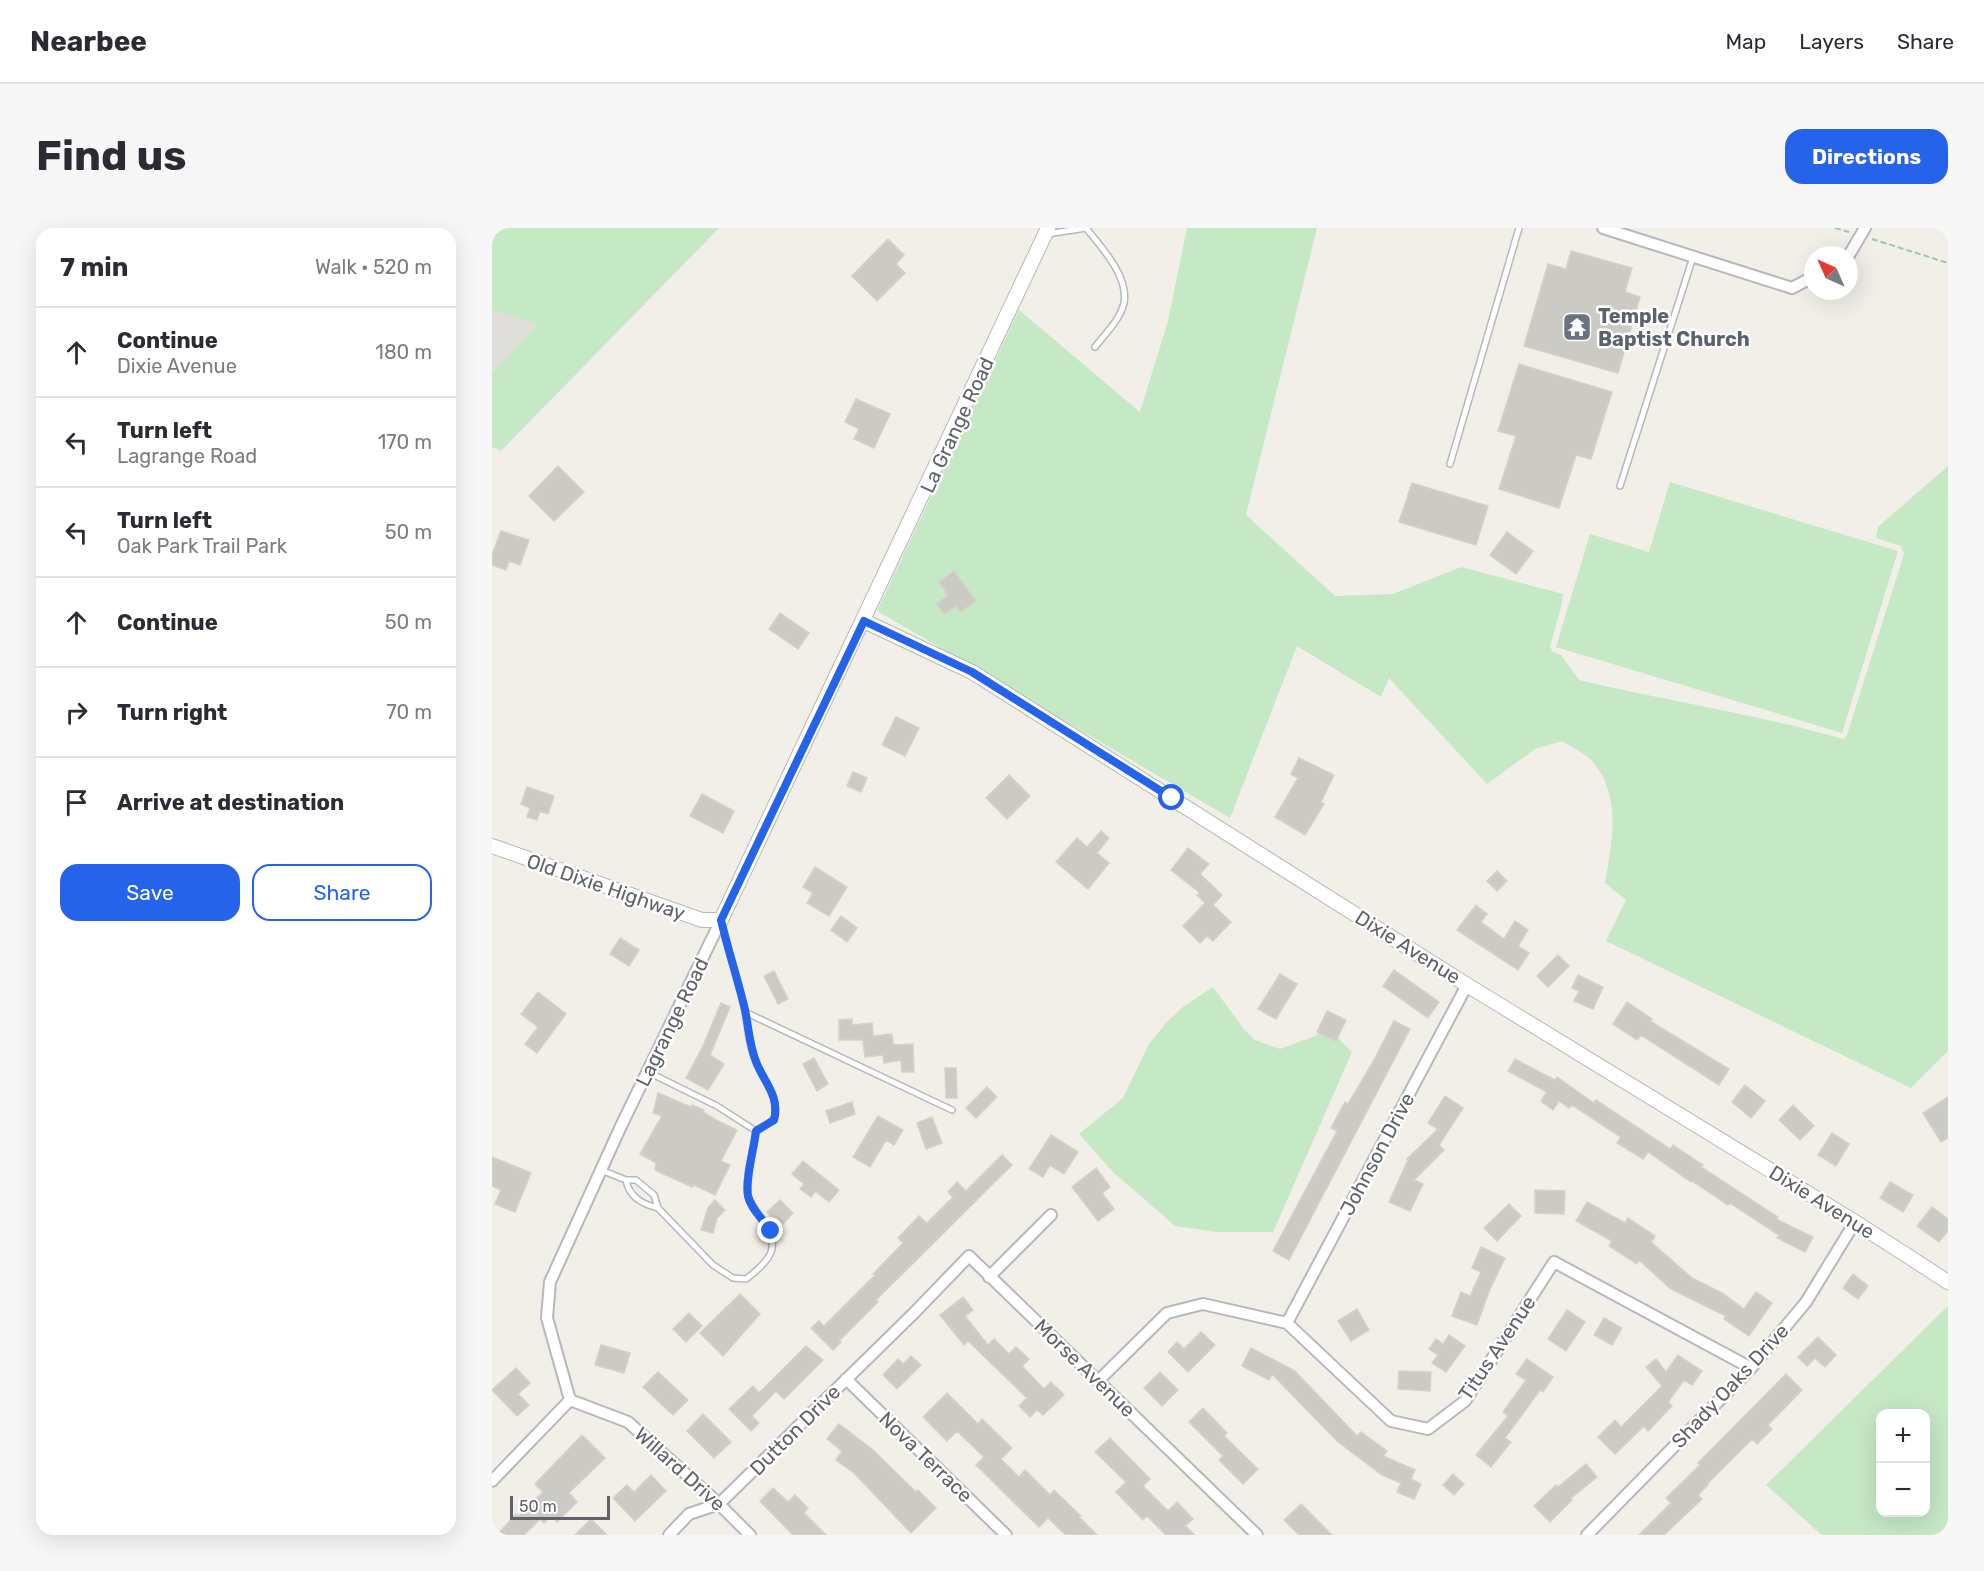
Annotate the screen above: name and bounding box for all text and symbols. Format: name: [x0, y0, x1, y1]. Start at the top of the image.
text: Nearbee: [30, 25, 147, 58]
text: Map: [1725, 29, 1766, 54]
text: Layers: [1799, 29, 1864, 54]
text: Share: [1897, 29, 1954, 54]
button: Directions: [1785, 129, 1948, 184]
text: Find us: [36, 131, 187, 181]
north arrow: [1804, 246, 1858, 300]
text: 7 min: [60, 252, 128, 283]
text: Walk · 520 m: [315, 255, 432, 279]
place label: Temple Baptist Church: [1598, 304, 1750, 351]
temple icon: Temple Baptist Church: [1561, 311, 1593, 343]
text: Continue: [117, 327, 218, 354]
icon: ahead: [60, 336, 93, 369]
text: 180 m: [375, 340, 432, 364]
street label: La Grange Road: [915, 353, 999, 497]
text: Dixie Avenue: [117, 354, 237, 378]
text: Turn left: [117, 417, 212, 444]
icon: left: [60, 426, 93, 459]
text: 170 m: [378, 430, 432, 454]
text: Lagrange Road: [117, 444, 257, 468]
text: Turn left: [117, 507, 212, 534]
icon: left: [60, 516, 93, 549]
text: 50 m: [385, 520, 432, 544]
text: Oak Park Trail Park: [117, 534, 287, 558]
icon: ahead: [60, 606, 93, 639]
text: Continue: [117, 609, 218, 636]
text: 50 m: [385, 610, 432, 634]
icon: right: [60, 696, 93, 729]
text: Turn right: [117, 699, 227, 726]
text: 70 m: [386, 700, 432, 724]
route start: [1158, 784, 1184, 810]
icon: arrive: [60, 786, 93, 819]
text: Arrive at destination: [117, 789, 344, 816]
street label: Old Dixie Highway: [524, 849, 688, 925]
button: Save: [60, 864, 240, 921]
button: Share: [252, 864, 432, 921]
street label: Dixie Avenue: [1351, 905, 1465, 989]
street label: Lagrange Road: [630, 954, 714, 1090]
street label: Johnson Drive: [1335, 1089, 1419, 1219]
street label: Dixie Avenue: [1765, 1160, 1879, 1244]
route end: [757, 1217, 783, 1243]
street label: Titus Avenue: [1453, 1291, 1541, 1405]
street label: Morse Avenue: [1030, 1314, 1140, 1422]
street label: Shady Oaks Drive: [1666, 1319, 1794, 1453]
street label: Dutton Drive: [745, 1380, 845, 1480]
street label: Nova Terrace: [874, 1407, 978, 1507]
map controls: [1876, 1409, 1930, 1517]
button: +: [1876, 1409, 1930, 1463]
street label: Willard Drive: [630, 1422, 730, 1516]
button: −: [1876, 1463, 1930, 1517]
scale bar: [510, 1493, 610, 1520]
text: 50 m: [519, 1497, 557, 1516]

